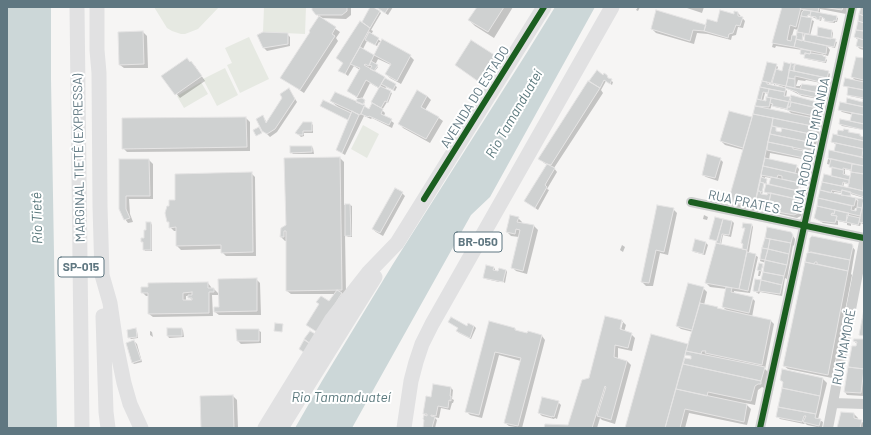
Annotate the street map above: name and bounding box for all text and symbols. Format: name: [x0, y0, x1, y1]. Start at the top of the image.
street label: AVENIDA DO ESTADO: [437, 43, 513, 151]
water label: Rio Tamanduateí: [482, 67, 546, 161]
street label: MARGINAL TIETÊ (EXPRESSA): [70, 74, 88, 242]
street label: RUA RODOLFO MIRANDA: [789, 76, 833, 214]
street label: RUA PRATES: [707, 187, 781, 217]
water label: Rio Tietê: [28, 192, 46, 244]
road number: BR-050: [454, 232, 502, 252]
road number: SP-015: [58, 257, 104, 277]
street label: RUA MAMORÉ: [829, 308, 859, 386]
water label: Rio Tamanduateí: [291, 389, 391, 405]

